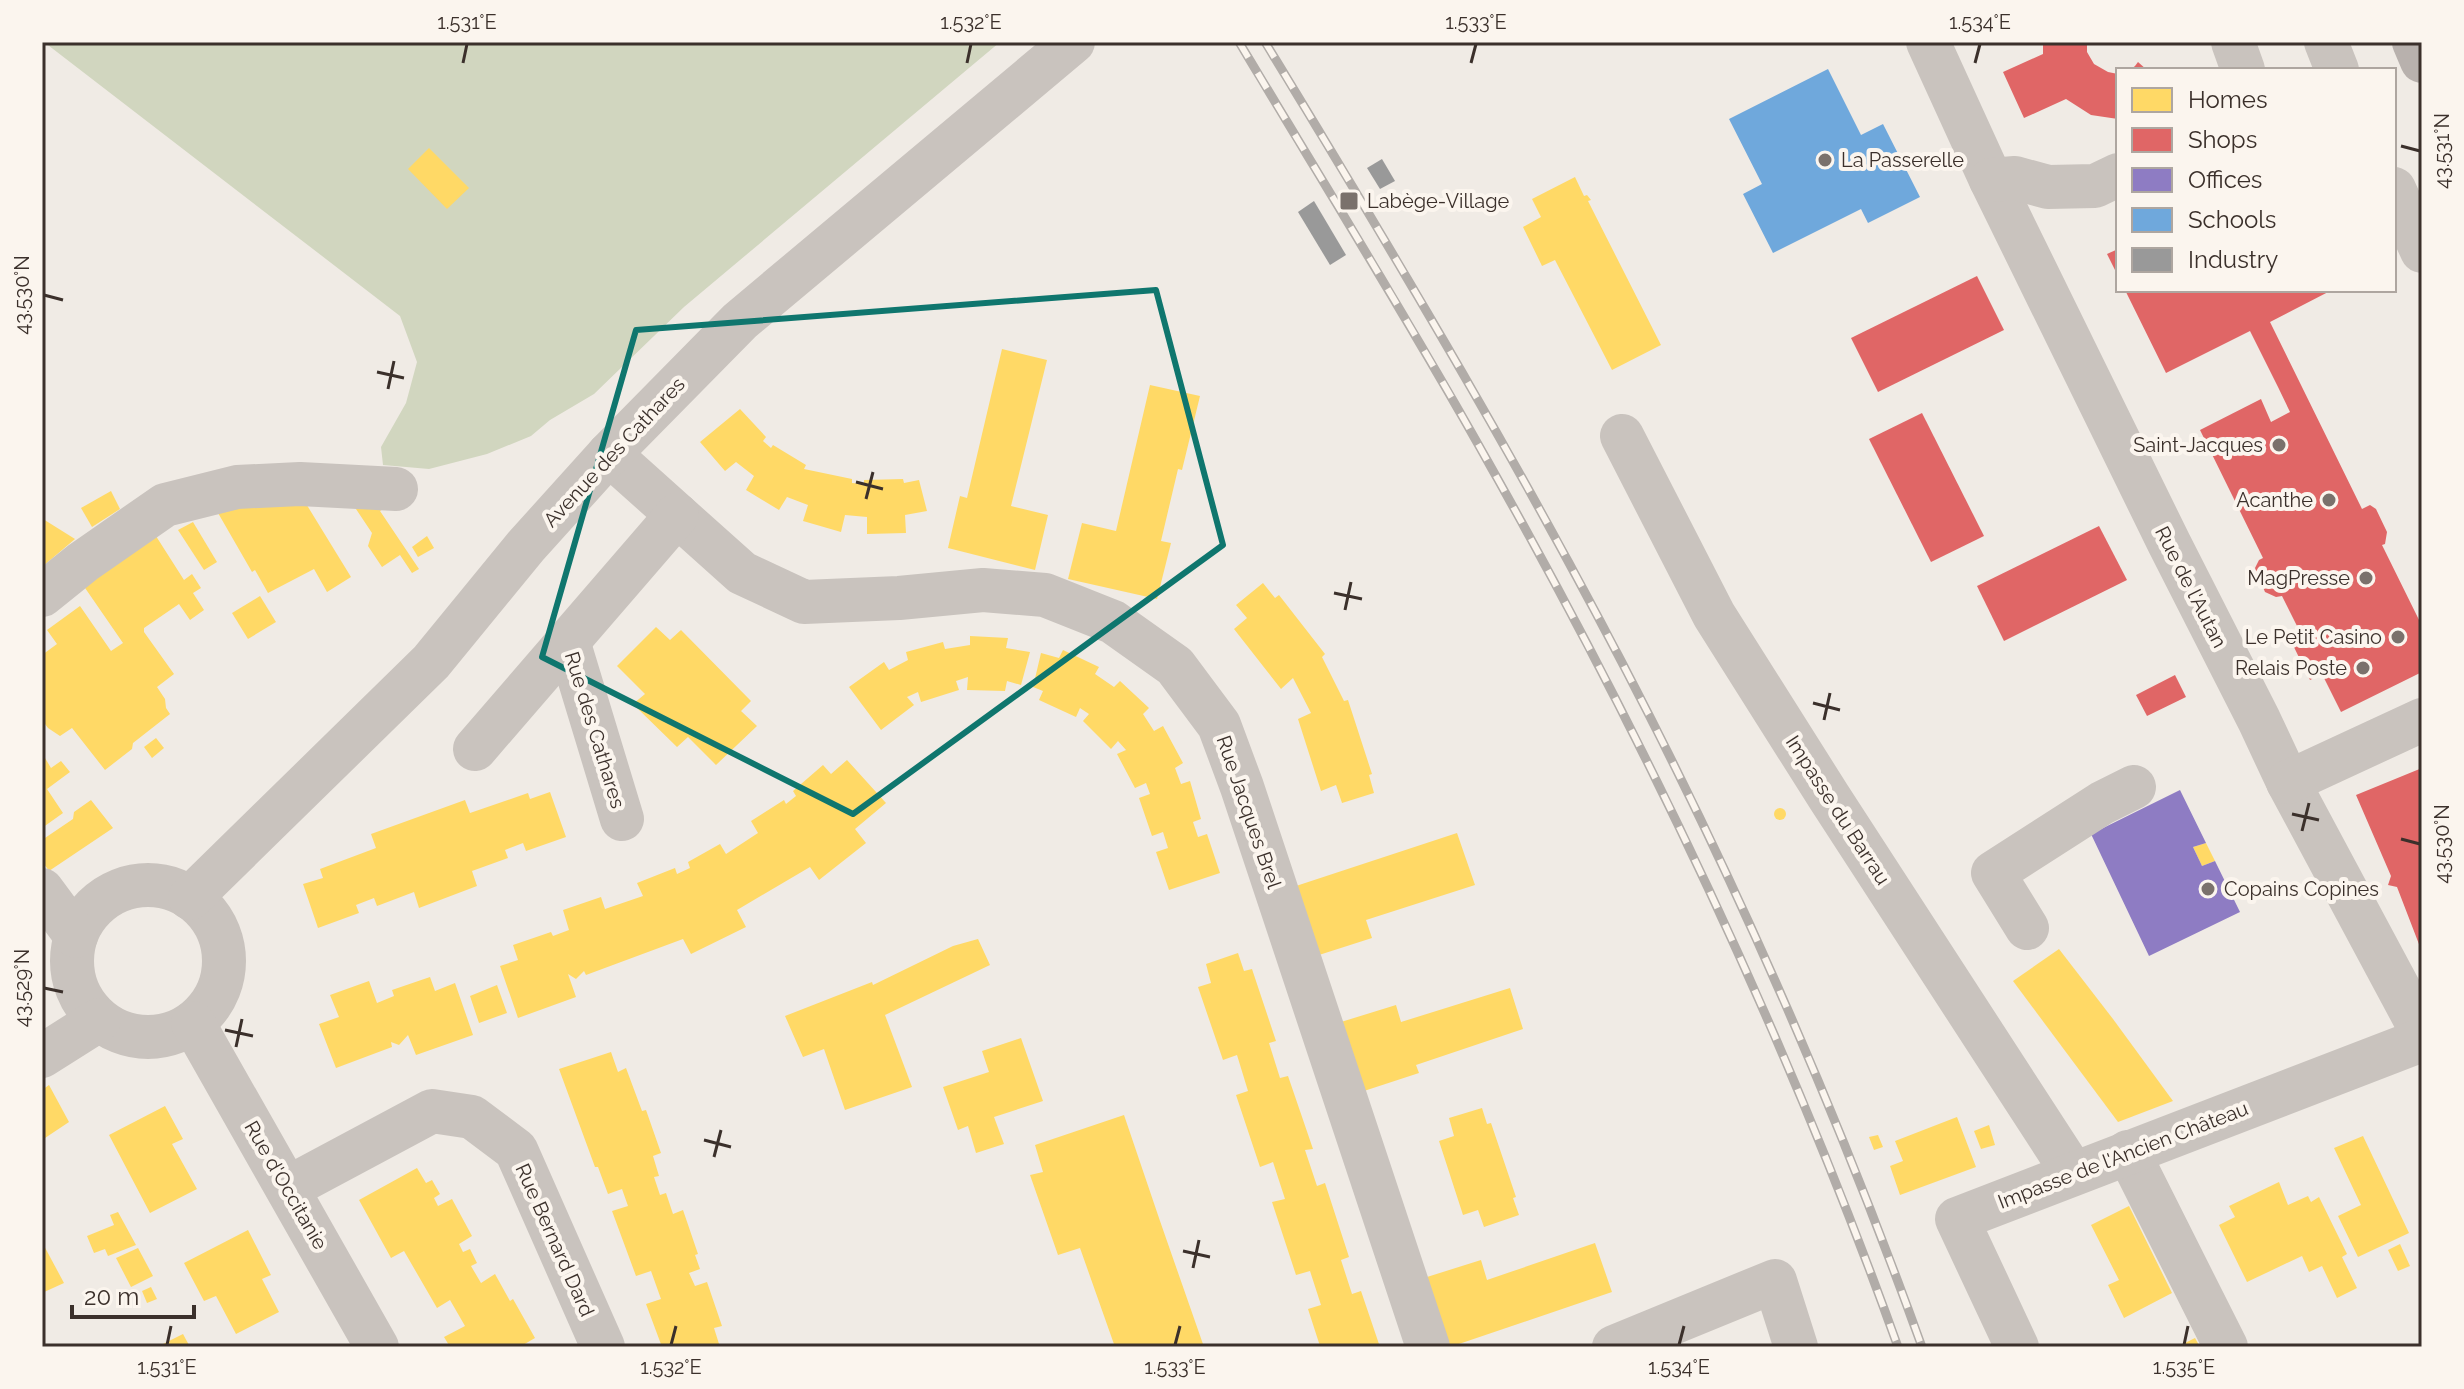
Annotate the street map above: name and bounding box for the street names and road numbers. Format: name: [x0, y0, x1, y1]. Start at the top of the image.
street label: Avenue des Cathares: [538, 372, 690, 532]
street label: Rue de l'Autan: [2150, 522, 2232, 652]
street label: Rue des Cathares: [560, 649, 630, 811]
street label: Impasse du Barrau: [1781, 731, 1895, 889]
street label: Rue Jacques Brel: [1212, 732, 1287, 892]
street label: Impasse de l'Ancien Château: [1994, 1096, 2252, 1214]
street label: Rue d'Occitanie: [239, 1116, 333, 1254]
street label: Rue Bernard Dard: [511, 1160, 599, 1320]

